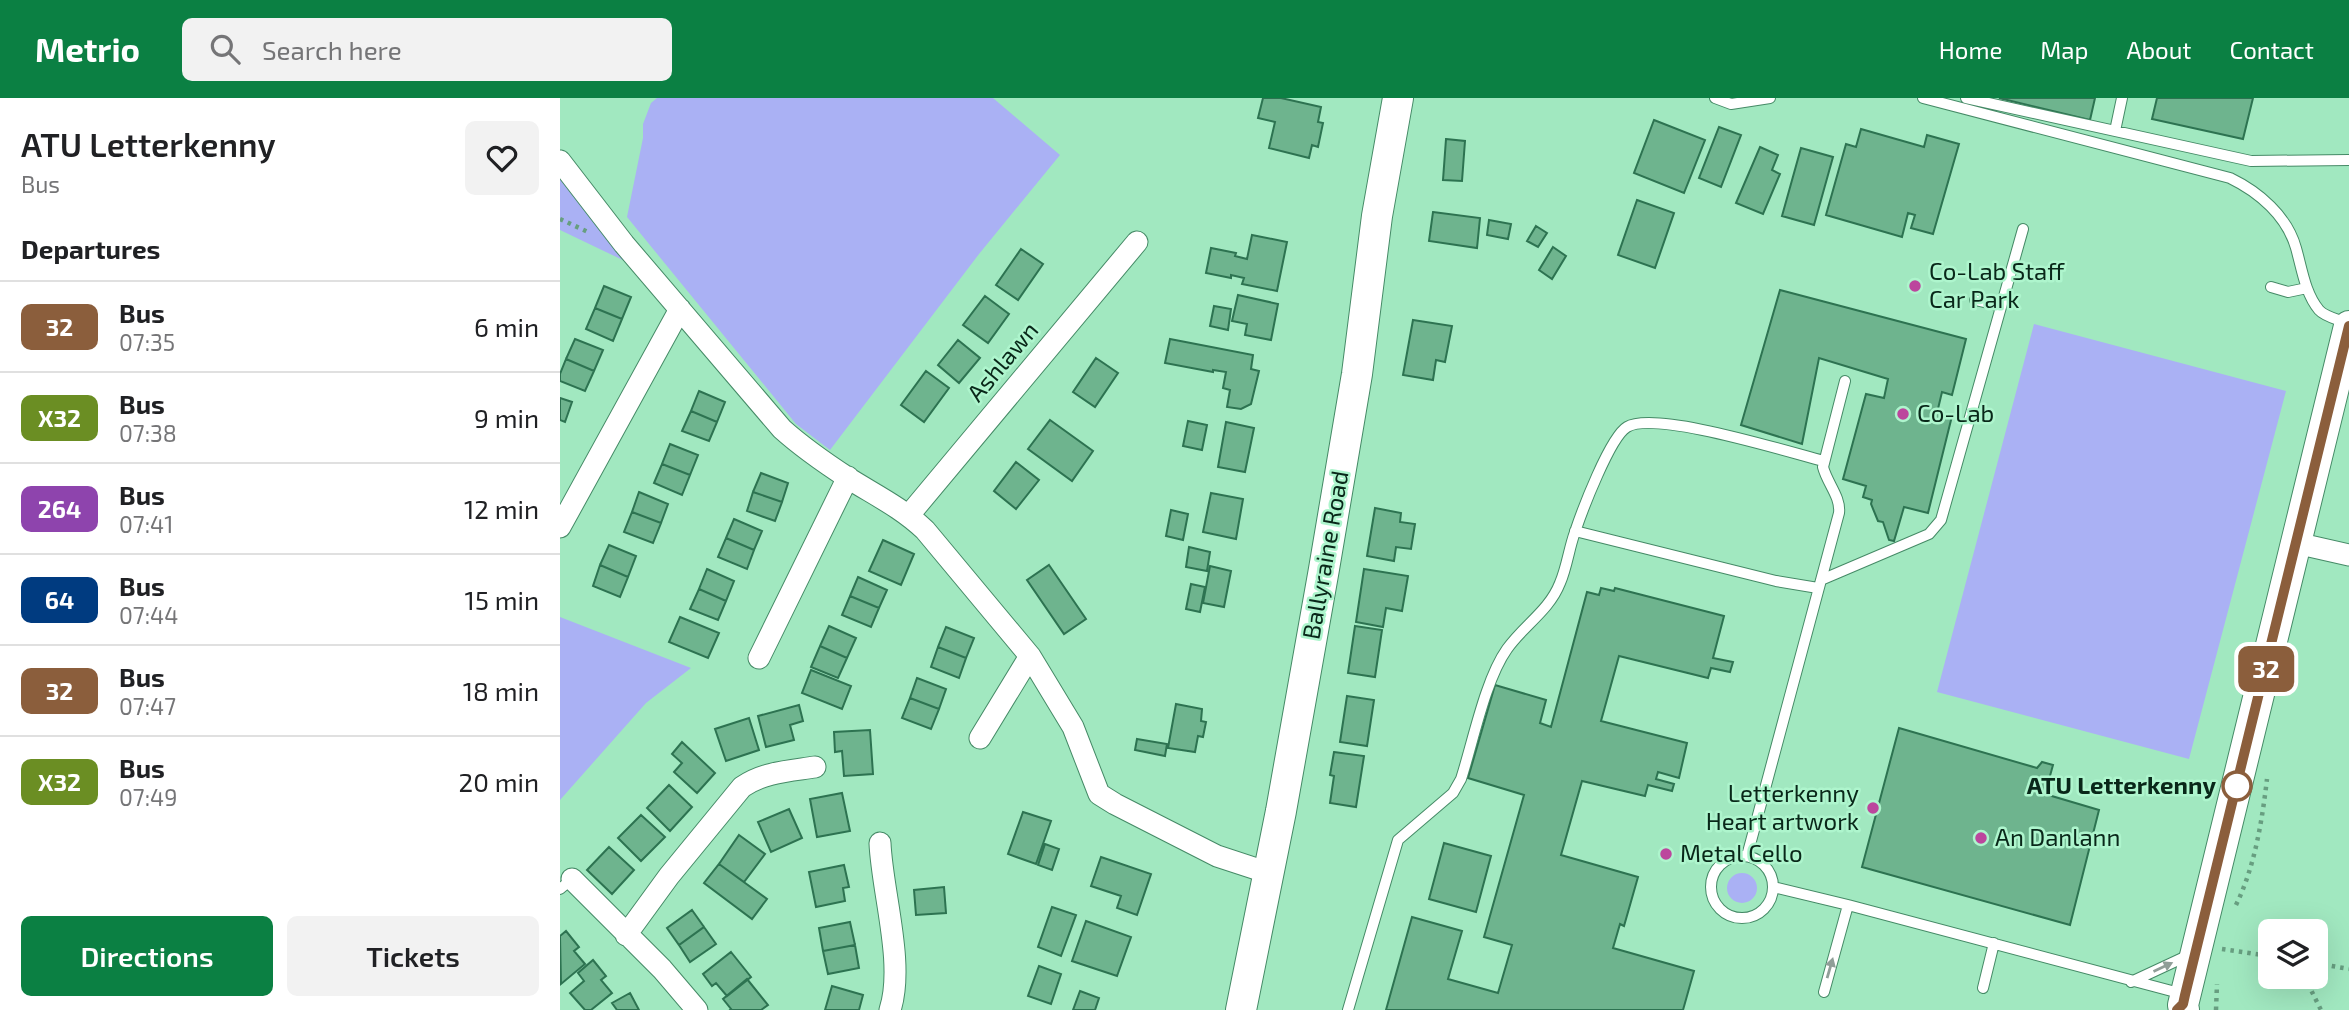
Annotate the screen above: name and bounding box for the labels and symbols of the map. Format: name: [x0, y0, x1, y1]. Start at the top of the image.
place label: Co-Lab Staff Car Park: [1929, 256, 2065, 313]
marker: Co-Lab Staff Car Park: [1907, 278, 1923, 294]
street label: Ashlawn: [960, 315, 1044, 407]
place label: Co-Lab: [1917, 398, 1994, 427]
marker: Co-Lab: [1895, 406, 1911, 422]
street label: Ballyraine Road: [1295, 468, 1354, 641]
line badge: 32: [2234, 646, 2298, 692]
place label: ATU Letterkenny: [2027, 770, 2216, 799]
marker: ATU Letterkenny: [2222, 771, 2252, 801]
place label: Letterkenny Heart artwork: [1706, 778, 1859, 835]
marker: Letterkenny Heart artwork: [1865, 800, 1881, 816]
place label: An Danlann: [1995, 822, 2120, 851]
marker: An Danlann: [1973, 830, 1989, 846]
place label: Metal Cello: [1680, 838, 1803, 867]
marker: Metal Cello: [1658, 846, 1674, 862]
one-way arrow: [1825, 957, 1836, 979]
one-way arrow: [2153, 961, 2174, 972]

